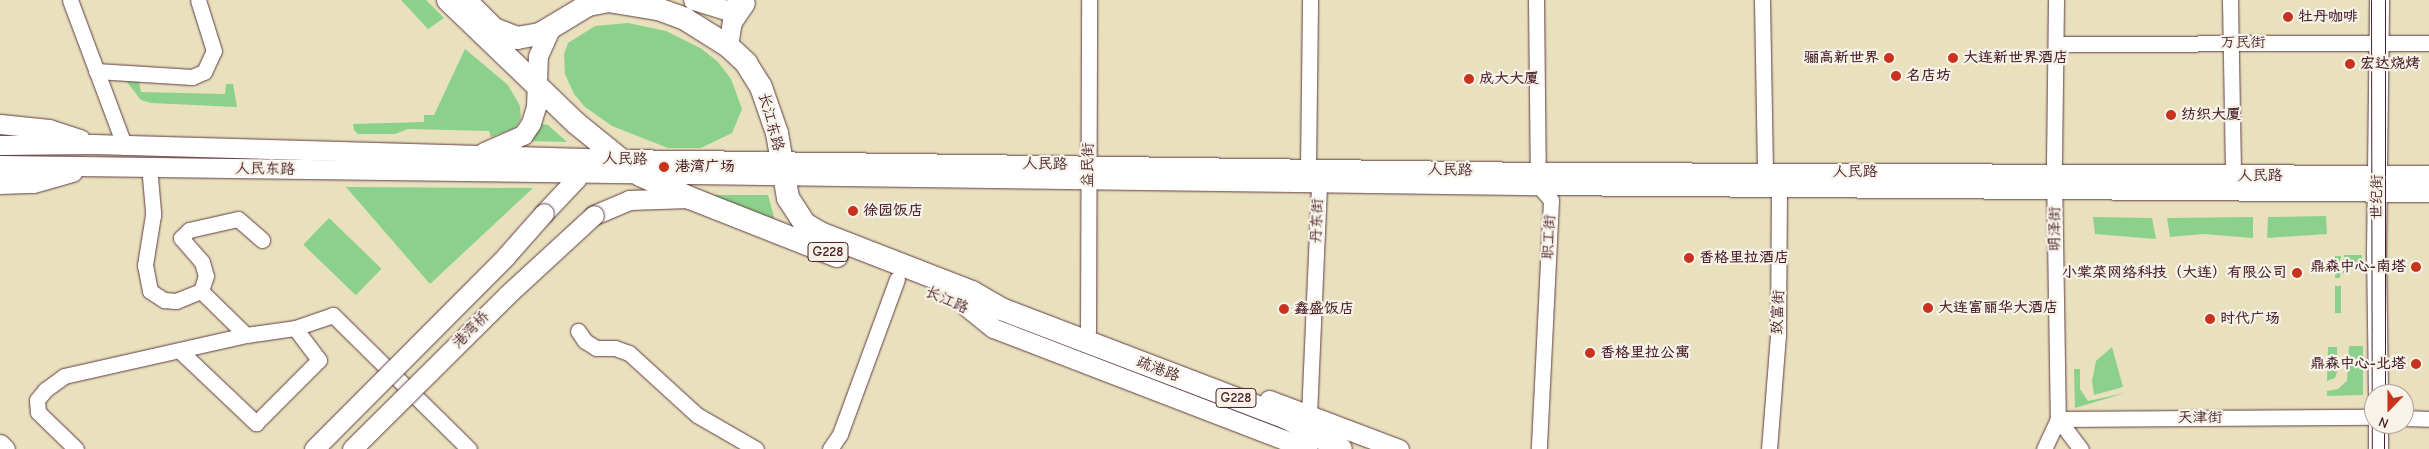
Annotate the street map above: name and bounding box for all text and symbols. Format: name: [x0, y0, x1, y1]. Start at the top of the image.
place label: 牡丹咖啡: [2298, 8, 2358, 26]
marker: 牡丹咖啡: [2282, 11, 2294, 23]
street label: 万民街: [2221, 34, 2265, 52]
place label: 骊高新世界: [1804, 49, 1879, 67]
place label: 大连新世界酒店: [1963, 49, 2068, 67]
marker: 骊高新世界: [1883, 52, 1895, 64]
marker: 大连新世界酒店: [1947, 52, 1959, 64]
place label: 宏达烧烤: [2360, 55, 2420, 73]
marker: 宏达烧烤: [2344, 58, 2356, 70]
place label: 名店坊: [1906, 67, 1951, 85]
place label: 成大大厦: [1479, 70, 1539, 88]
marker: 名店坊: [1890, 70, 1902, 82]
marker: 成大大厦: [1463, 73, 1475, 85]
street label: 长江东路: [755, 91, 787, 153]
place label: 纺织大厦: [2181, 106, 2241, 124]
marker: 纺织大厦: [2165, 109, 2177, 121]
street label: 益民街: [1079, 142, 1097, 188]
street label: 人民路: [602, 150, 648, 168]
street label: 人民路: [1022, 155, 1068, 173]
place label: 港湾广场: [675, 158, 735, 176]
street label: 人民东路: [235, 159, 295, 179]
marker: 港湾广场: [657, 160, 671, 174]
street label: 人民路: [1427, 161, 1473, 179]
street label: 人民路: [1833, 163, 1877, 181]
street label: 人民路: [2238, 167, 2282, 185]
street label: 世纪街: [2368, 174, 2386, 220]
street label: 丹东街: [1307, 198, 1327, 244]
place label: 徐园饭店: [863, 202, 923, 220]
marker: 徐园饭店: [847, 205, 859, 217]
street label: 明泽街: [2046, 207, 2064, 251]
street label: 职工街: [1539, 214, 1559, 260]
road number: G228: [807, 240, 849, 264]
place label: 香格里拉酒店: [1699, 249, 1789, 267]
marker: 香格里拉酒店: [1683, 252, 1695, 264]
place label: 鼎森中心-南塔: [2310, 258, 2406, 276]
marker: 鼎森中心-南塔: [2410, 261, 2422, 273]
place label: 小棠菜网络科技（大连）有限公司: [2062, 264, 2287, 282]
marker: 小棠菜网络科技（大连）有限公司: [2291, 267, 2303, 279]
street label: 长江路: [923, 283, 971, 317]
street label: 致富街: [1768, 289, 1788, 335]
place label: 大连富丽华大酒店: [1938, 299, 2058, 317]
place label: 鑫盛饭店: [1294, 300, 1354, 318]
marker: 大连富丽华大酒店: [1922, 302, 1934, 314]
marker: 鑫盛饭店: [1278, 303, 1290, 315]
street label: 港湾桥: [449, 308, 493, 352]
place label: 时代广场: [2220, 310, 2280, 328]
marker: 时代广场: [2204, 313, 2216, 325]
place label: 香格里拉公寓: [1600, 344, 1690, 362]
marker: 香格里拉公寓: [1584, 347, 1596, 359]
street label: 疏港路: [1134, 353, 1182, 385]
place label: 鼎森中心-北塔: [2310, 355, 2406, 373]
marker: 鼎森中心-北塔: [2410, 358, 2422, 370]
north arrow: [2364, 384, 2414, 434]
road number: G228: [1215, 386, 1257, 409]
street label: 天津街: [2178, 409, 2222, 427]
text: N: [2376, 413, 2391, 432]

